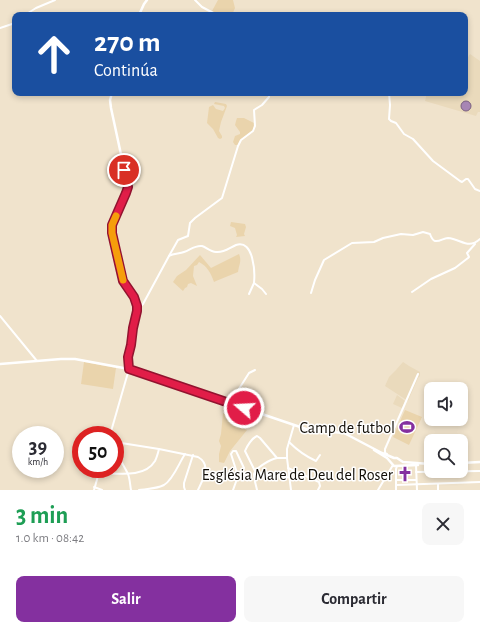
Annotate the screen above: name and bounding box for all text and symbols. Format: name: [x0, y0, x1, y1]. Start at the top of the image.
icon: ahead: [28, 28, 80, 80]
text: 270 m: [94, 29, 161, 57]
text: Continúa: [94, 62, 158, 80]
pin: [107, 153, 141, 187]
icon: arrive: [113, 159, 135, 181]
map controls: [424, 382, 468, 478]
button: sound: [424, 382, 468, 426]
position arrow: [223, 387, 265, 429]
sports icon: Camp de futbol: [398, 418, 416, 436]
place label: Camp de futbol: [299, 420, 395, 436]
speed limit sign: 50: [72, 426, 124, 478]
button: search: [424, 434, 468, 478]
text: 39: [29, 437, 47, 457]
text: km/h: [28, 457, 48, 467]
church icon: Església Mare de Deu del Roser: [396, 465, 414, 483]
place label: Església Mare de Deu del Roser: [202, 467, 394, 483]
button: close: [422, 503, 464, 545]
text: 3 min: [16, 504, 68, 528]
text: 1.0 km · 08:42: [16, 532, 84, 545]
button: Salir: [16, 576, 236, 622]
button: Compartir: [244, 576, 464, 622]

